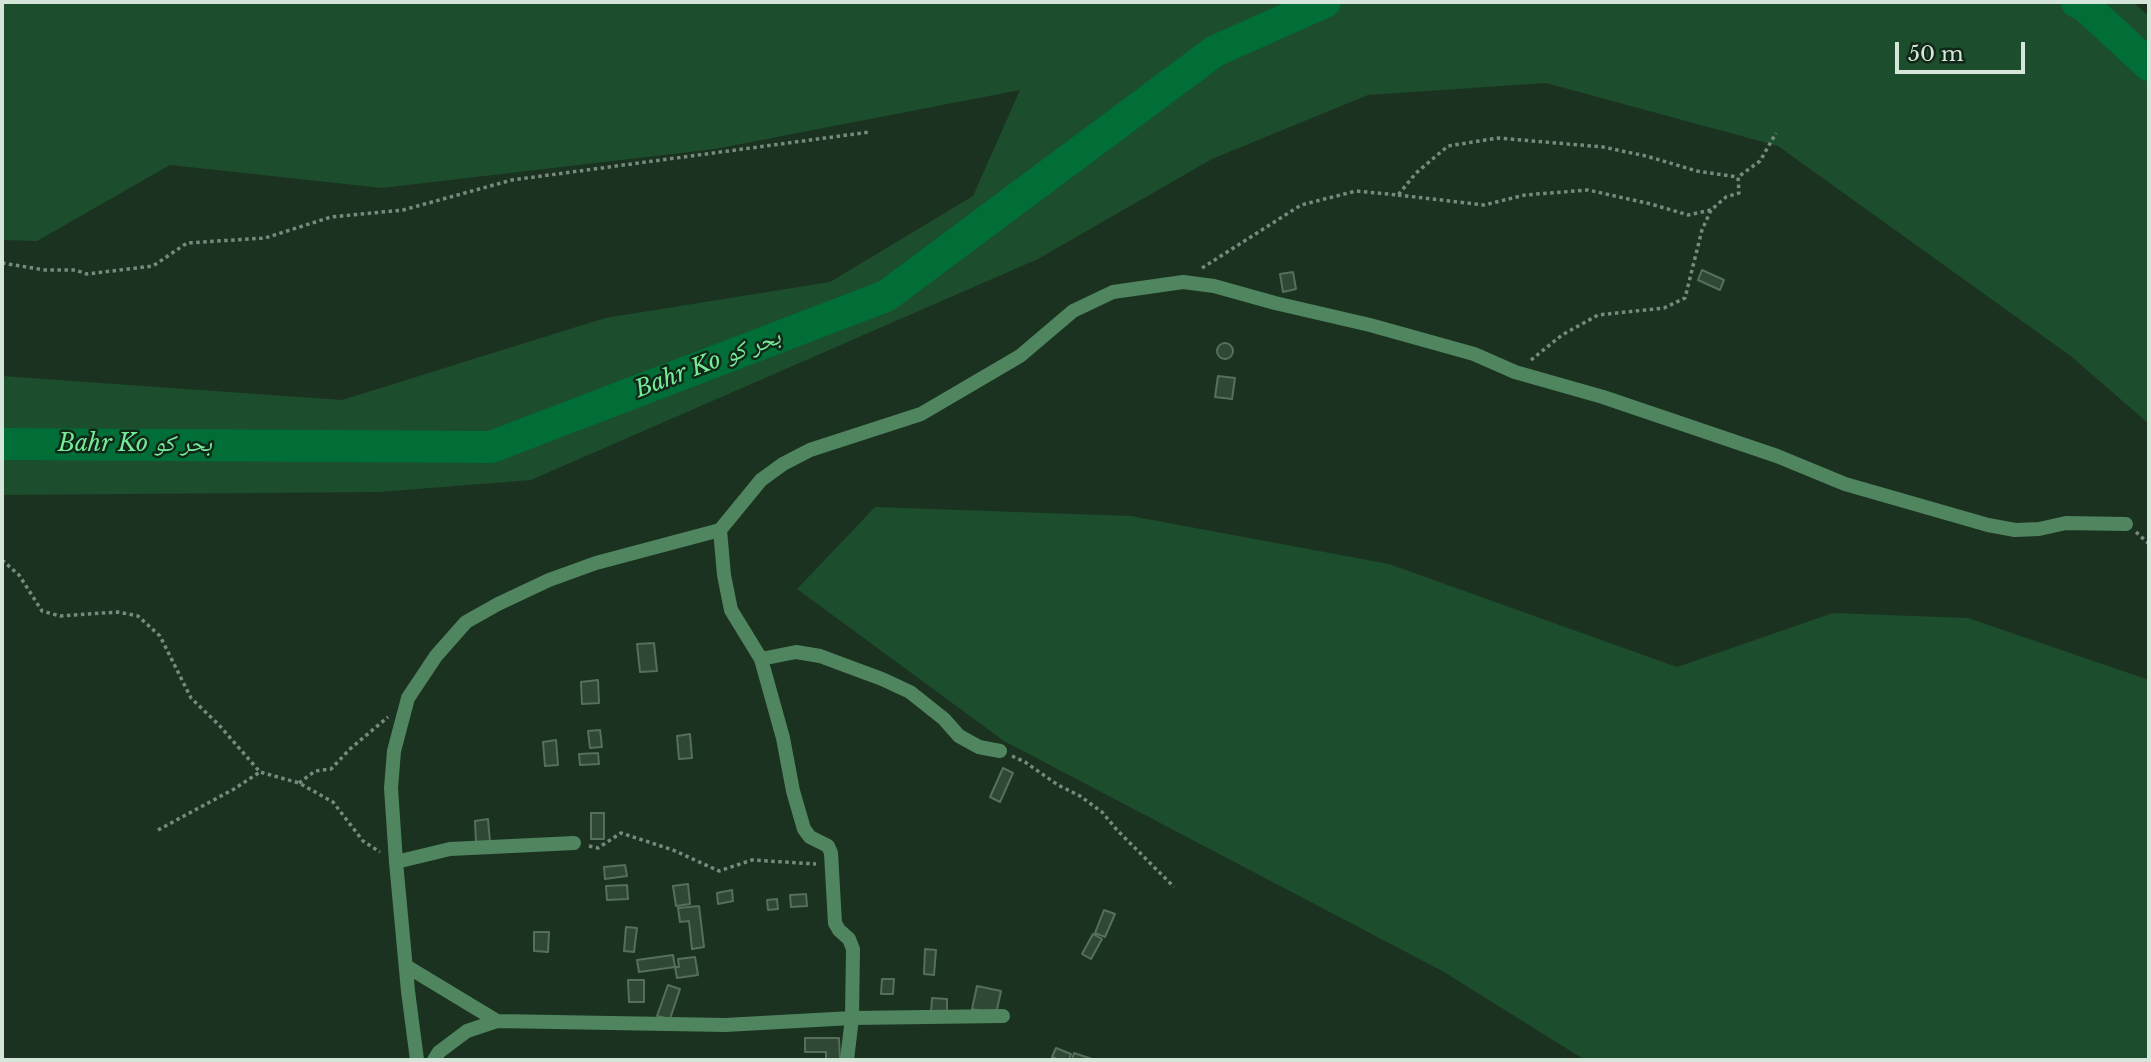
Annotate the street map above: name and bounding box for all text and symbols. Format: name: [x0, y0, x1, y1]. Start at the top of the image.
scale bar: [1899, 28, 2028, 72]
text: 50 m: [1908, 41, 1963, 67]
water label: Bahr Ko بحر كو: [631, 324, 785, 404]
water label: Bahr Ko بحر كو: [58, 431, 212, 459]

